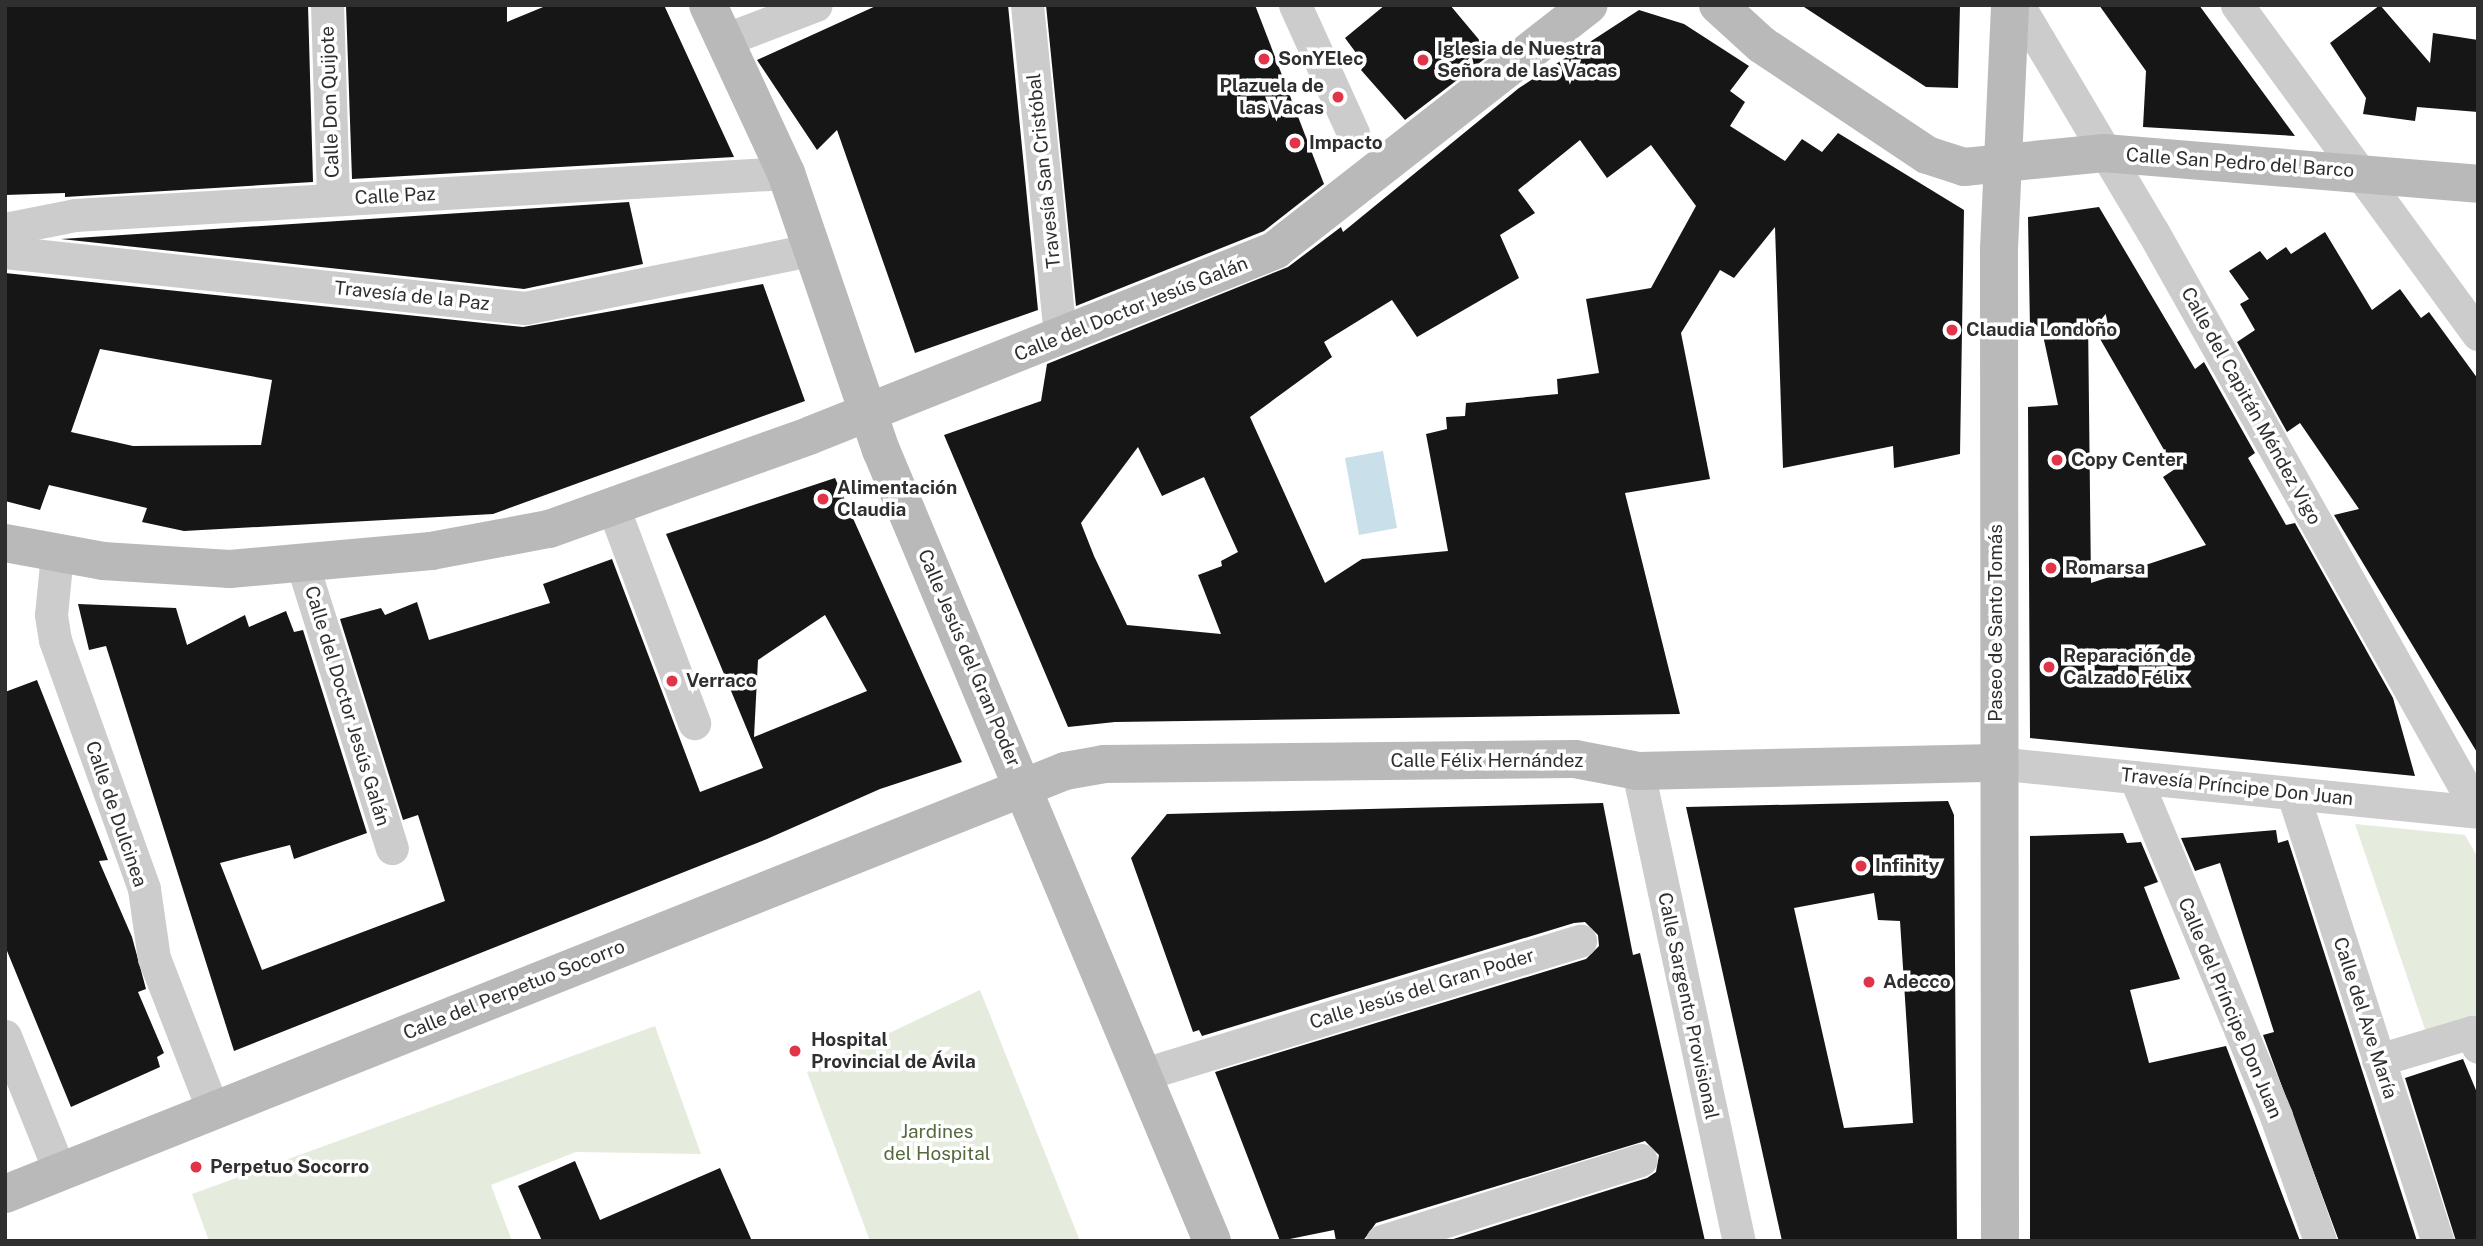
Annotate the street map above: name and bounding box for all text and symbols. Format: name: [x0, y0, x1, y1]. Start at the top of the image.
street label: Calle Don Quijote: [316, 25, 344, 179]
place label: Iglesia de Nuestra Señora de las Vacas: [1437, 38, 1618, 82]
place label: SonYElec: [1278, 48, 1364, 70]
marker: SonYElec: [1256, 51, 1272, 67]
marker: Iglesia de Nuestra Señora de las Vacas: [1415, 52, 1431, 68]
street label: Travesía San Cristóbal: [1022, 72, 1066, 270]
place label: Plazuela de las Vacas: [1219, 75, 1324, 119]
marker: Plazuela de las Vacas: [1330, 89, 1346, 105]
place label: Impacto: [1309, 132, 1383, 154]
marker: Impacto: [1287, 135, 1303, 151]
street label: Calle San Pedro del Barco: [2125, 144, 2355, 182]
street label: Calle Paz: [354, 182, 436, 210]
street label: Calle del Doctor Jesús Galán: [1011, 252, 1251, 366]
street label: Travesía de la Paz: [333, 276, 491, 316]
street label: Calle del Capitán Méndez Vigo: [2176, 283, 2326, 529]
place label: Claudia Londoño: [1966, 319, 2117, 341]
marker: Claudia Londoño: [1944, 322, 1960, 338]
place label: Copy Center: [2071, 449, 2184, 471]
marker: Copy Center: [2049, 452, 2065, 468]
place label: Alimentación Claudia: [837, 477, 957, 521]
marker: Alimentación Claudia: [815, 491, 831, 507]
street label: Paseo de Santo Tomás: [1985, 524, 2007, 722]
street label: Calle Jesús del Gran Poder: [913, 546, 1025, 770]
place label: Romarsa: [2065, 557, 2145, 579]
marker: Romarsa: [2043, 560, 2059, 576]
street label: Calle del Doctor Jesús Galán: [300, 583, 394, 829]
place label: Reparación de Calzado Félix: [2063, 645, 2192, 689]
marker: Reparación de Calzado Félix: [2041, 659, 2057, 675]
place label: Verraco: [686, 670, 757, 692]
marker: Verraco: [664, 673, 680, 689]
street label: Calle de Dulcinea: [80, 738, 152, 890]
street label: Calle Félix Hernández: [1390, 750, 1584, 772]
street label: Travesía Príncipe Don Juan: [2120, 763, 2354, 811]
place label: Infinity: [1875, 855, 1939, 877]
marker: Infinity: [1853, 858, 1869, 874]
street label: Calle Sargento Provisional: [1653, 890, 1723, 1122]
street label: Calle del Príncipe Don Juan: [2173, 894, 2287, 1122]
street label: Calle del Ave María: [2328, 934, 2402, 1102]
street label: Calle del Perpetuo Socorro: [400, 935, 628, 1045]
street label: Calle Jesús del Gran Poder: [1307, 944, 1537, 1034]
place label: Adecco: [1883, 971, 1951, 993]
marker: Adecco: [1861, 974, 1877, 990]
place label: Hospital Provincial de Ávila: [811, 1029, 976, 1073]
marker: Hospital Provincial de Ávila: [785, 1041, 805, 1061]
park label: Jardines del Hospital: [884, 1121, 990, 1165]
place label: Perpetuo Socorro: [210, 1156, 369, 1178]
marker: Perpetuo Socorro: [188, 1159, 204, 1175]

